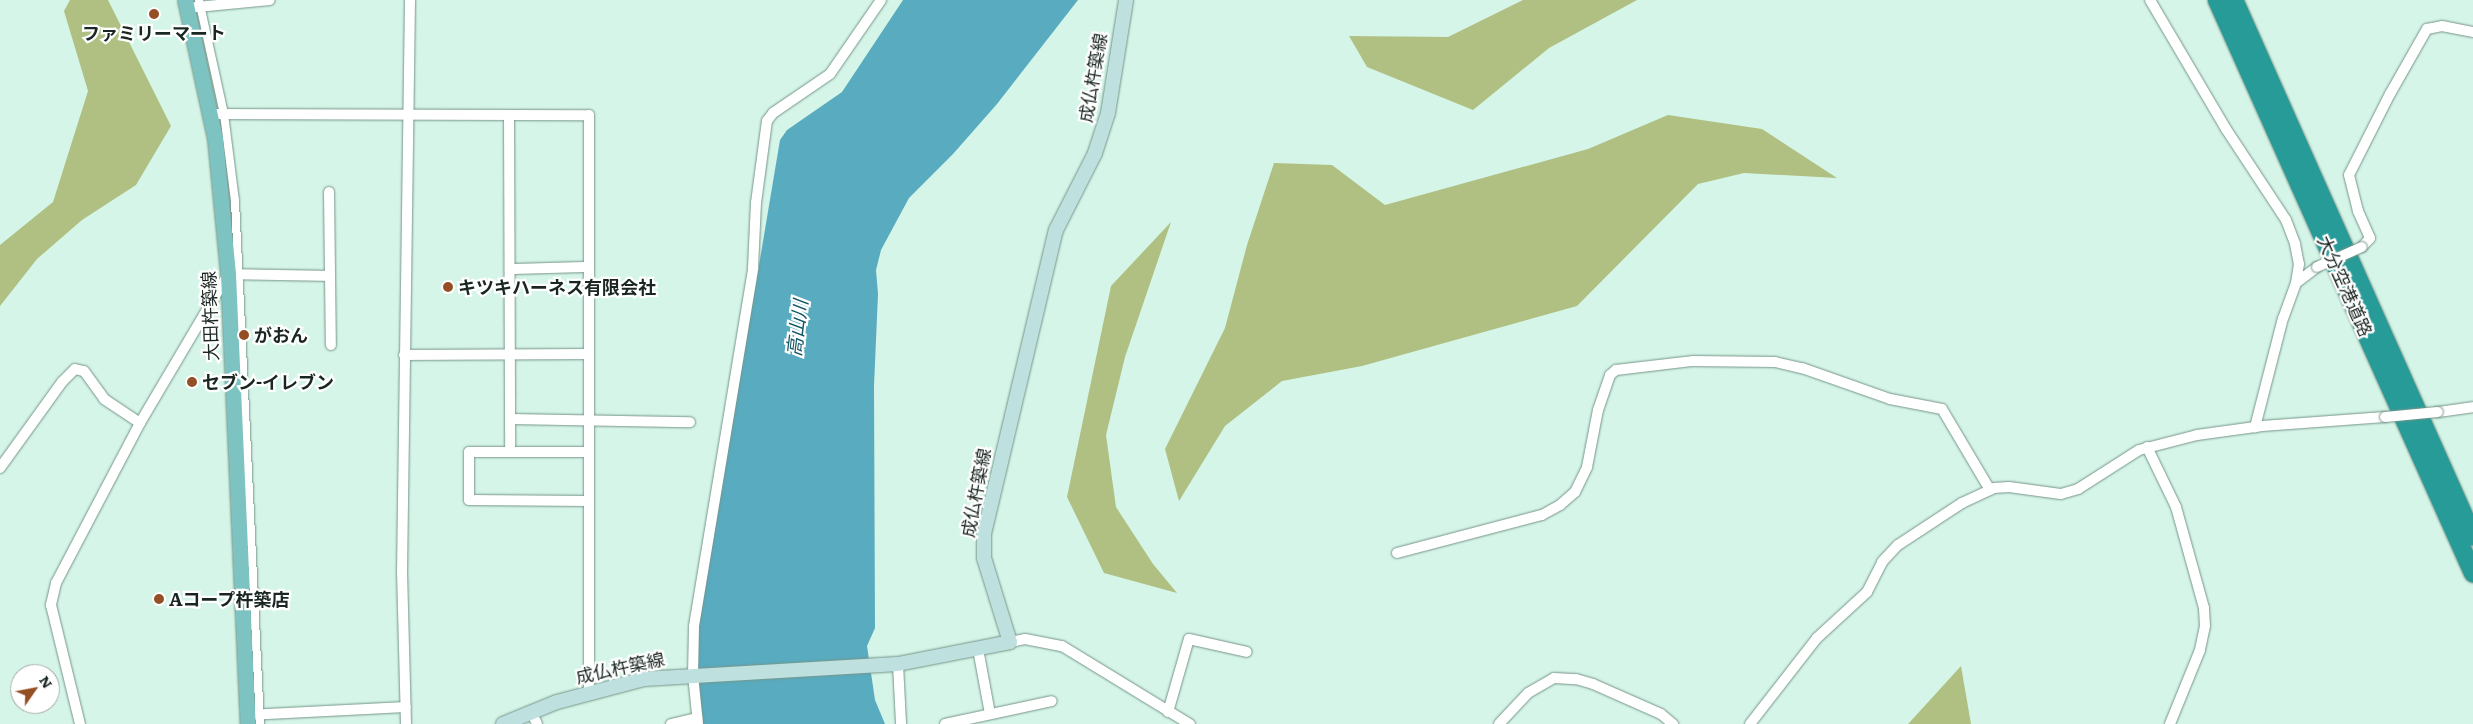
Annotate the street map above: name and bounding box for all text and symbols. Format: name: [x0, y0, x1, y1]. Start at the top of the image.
marker: ファミリーマート: [148, 8, 160, 20]
place label: ファミリーマート: [82, 22, 226, 44]
street label: 成仏杵築線: [1075, 32, 1111, 124]
street label: 大分空港道路: [2313, 232, 2377, 340]
street label: 大田杵築線: [198, 271, 222, 361]
place label: キツキハーネス有限会社: [458, 276, 656, 298]
marker: キツキハーネス有限会社: [442, 281, 454, 293]
water label: 高山川: [782, 298, 812, 358]
place label: がおん: [254, 324, 308, 346]
marker: がおん: [238, 329, 250, 341]
place label: セブン-イレブン: [202, 371, 334, 393]
marker: セブン-イレブン: [186, 376, 198, 388]
street label: 成仏杵築線: [957, 447, 995, 539]
place label: Aコープ杵築店: [169, 588, 291, 610]
marker: Aコープ杵築店: [153, 593, 165, 605]
street label: 成仏杵築線: [574, 648, 666, 688]
north arrow: [10, 664, 60, 714]
text: N: [35, 671, 58, 692]

